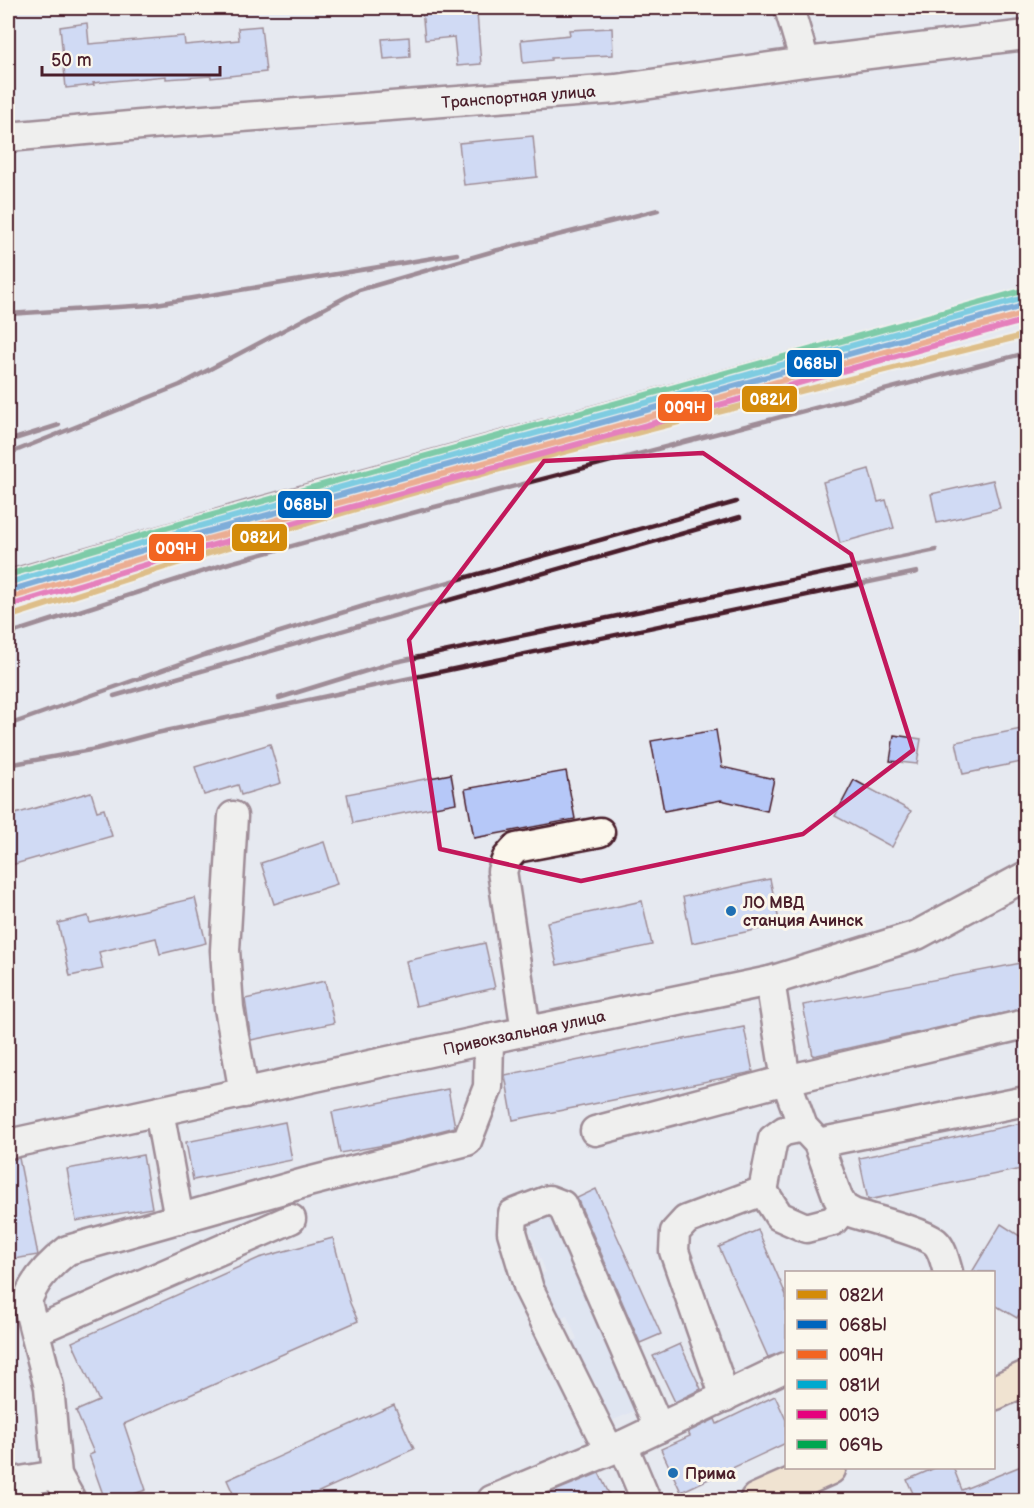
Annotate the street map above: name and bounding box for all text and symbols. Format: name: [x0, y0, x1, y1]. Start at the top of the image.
scale bar: [42, 39, 220, 77]
text: 50 m: [51, 50, 92, 71]
street label: Транспортная улица: [441, 83, 597, 113]
line badge: 068Ы: [786, 349, 843, 378]
text: 068Ы: [793, 355, 837, 374]
line badge: 082И: [741, 385, 798, 413]
text: 082И: [749, 391, 791, 410]
line badge: 009Н: [657, 393, 713, 422]
text: 009Н: [664, 399, 706, 418]
line badge: 068Ы: [277, 490, 333, 519]
text: 068Ы: [283, 496, 327, 515]
line badge: 082И: [231, 523, 288, 552]
text: 082И: [239, 529, 281, 548]
line badge: 009Н: [148, 533, 205, 562]
text: 009Н: [155, 540, 197, 559]
place label: ЛО МВД станция Ачинск: [742, 894, 863, 931]
marker: ЛО МВД станция Ачинск: [724, 904, 738, 918]
street label: Привокзальная улица: [441, 1007, 608, 1060]
legend: [785, 1271, 995, 1469]
text: 082И: [839, 1285, 884, 1306]
text: 068Ы: [839, 1315, 887, 1336]
text: 009Н: [839, 1345, 884, 1366]
text: 081И: [839, 1375, 880, 1396]
text: 001Э: [839, 1405, 879, 1426]
text: 069Ь: [839, 1435, 883, 1456]
place label: Прима: [685, 1465, 736, 1484]
marker: Прима: [666, 1466, 680, 1480]

